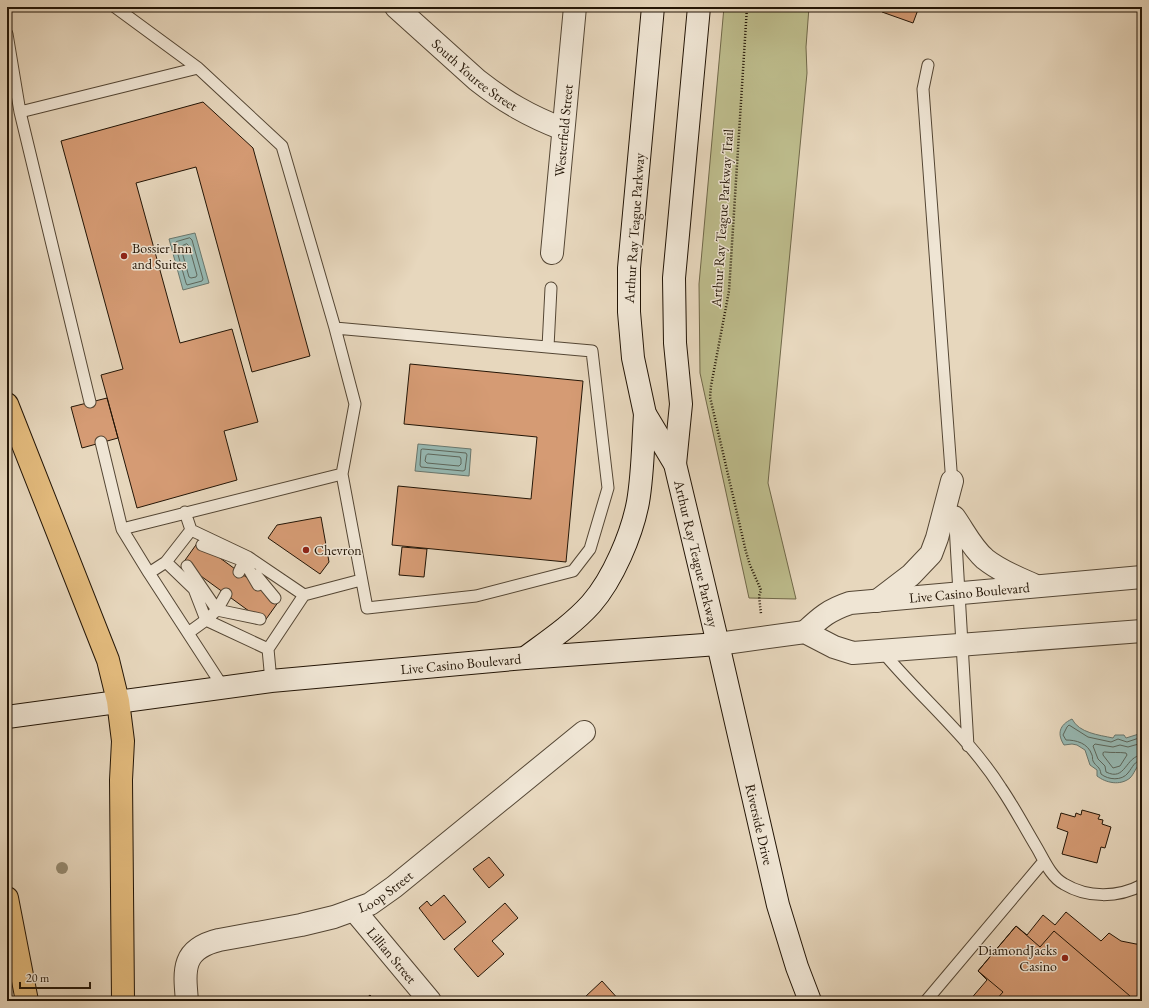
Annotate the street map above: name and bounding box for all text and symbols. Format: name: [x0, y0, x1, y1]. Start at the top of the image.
street label: South Youree Street: [428, 35, 521, 115]
street label: Westerfield Street: [550, 83, 577, 178]
street label: Arthur Ray Teague Parkway Trail: [707, 128, 737, 309]
street label: Arthur Ray Teague Parkway: [620, 151, 648, 305]
place label: Bossier Inn and Suites: [132, 239, 193, 273]
marker: Bossier Inn and Suites: [119, 251, 129, 261]
street label: Arthur Ray Teague Parkway: [670, 477, 723, 630]
place label: Chevron: [314, 541, 362, 559]
marker: Chevron: [301, 545, 311, 555]
street label: Live Casino Boulevard: [908, 578, 1031, 607]
street label: Live Casino Boulevard: [400, 649, 523, 678]
street label: Riverside Drive: [741, 782, 778, 867]
street label: Loop Street: [356, 866, 417, 917]
street label: Lillian Street: [363, 923, 421, 988]
place label: DiamondJacks Casino: [978, 941, 1057, 975]
marker: DiamondJacks Casino: [1060, 953, 1070, 963]
scale bar: [20, 964, 90, 990]
text: 20 m: [26, 970, 50, 986]

